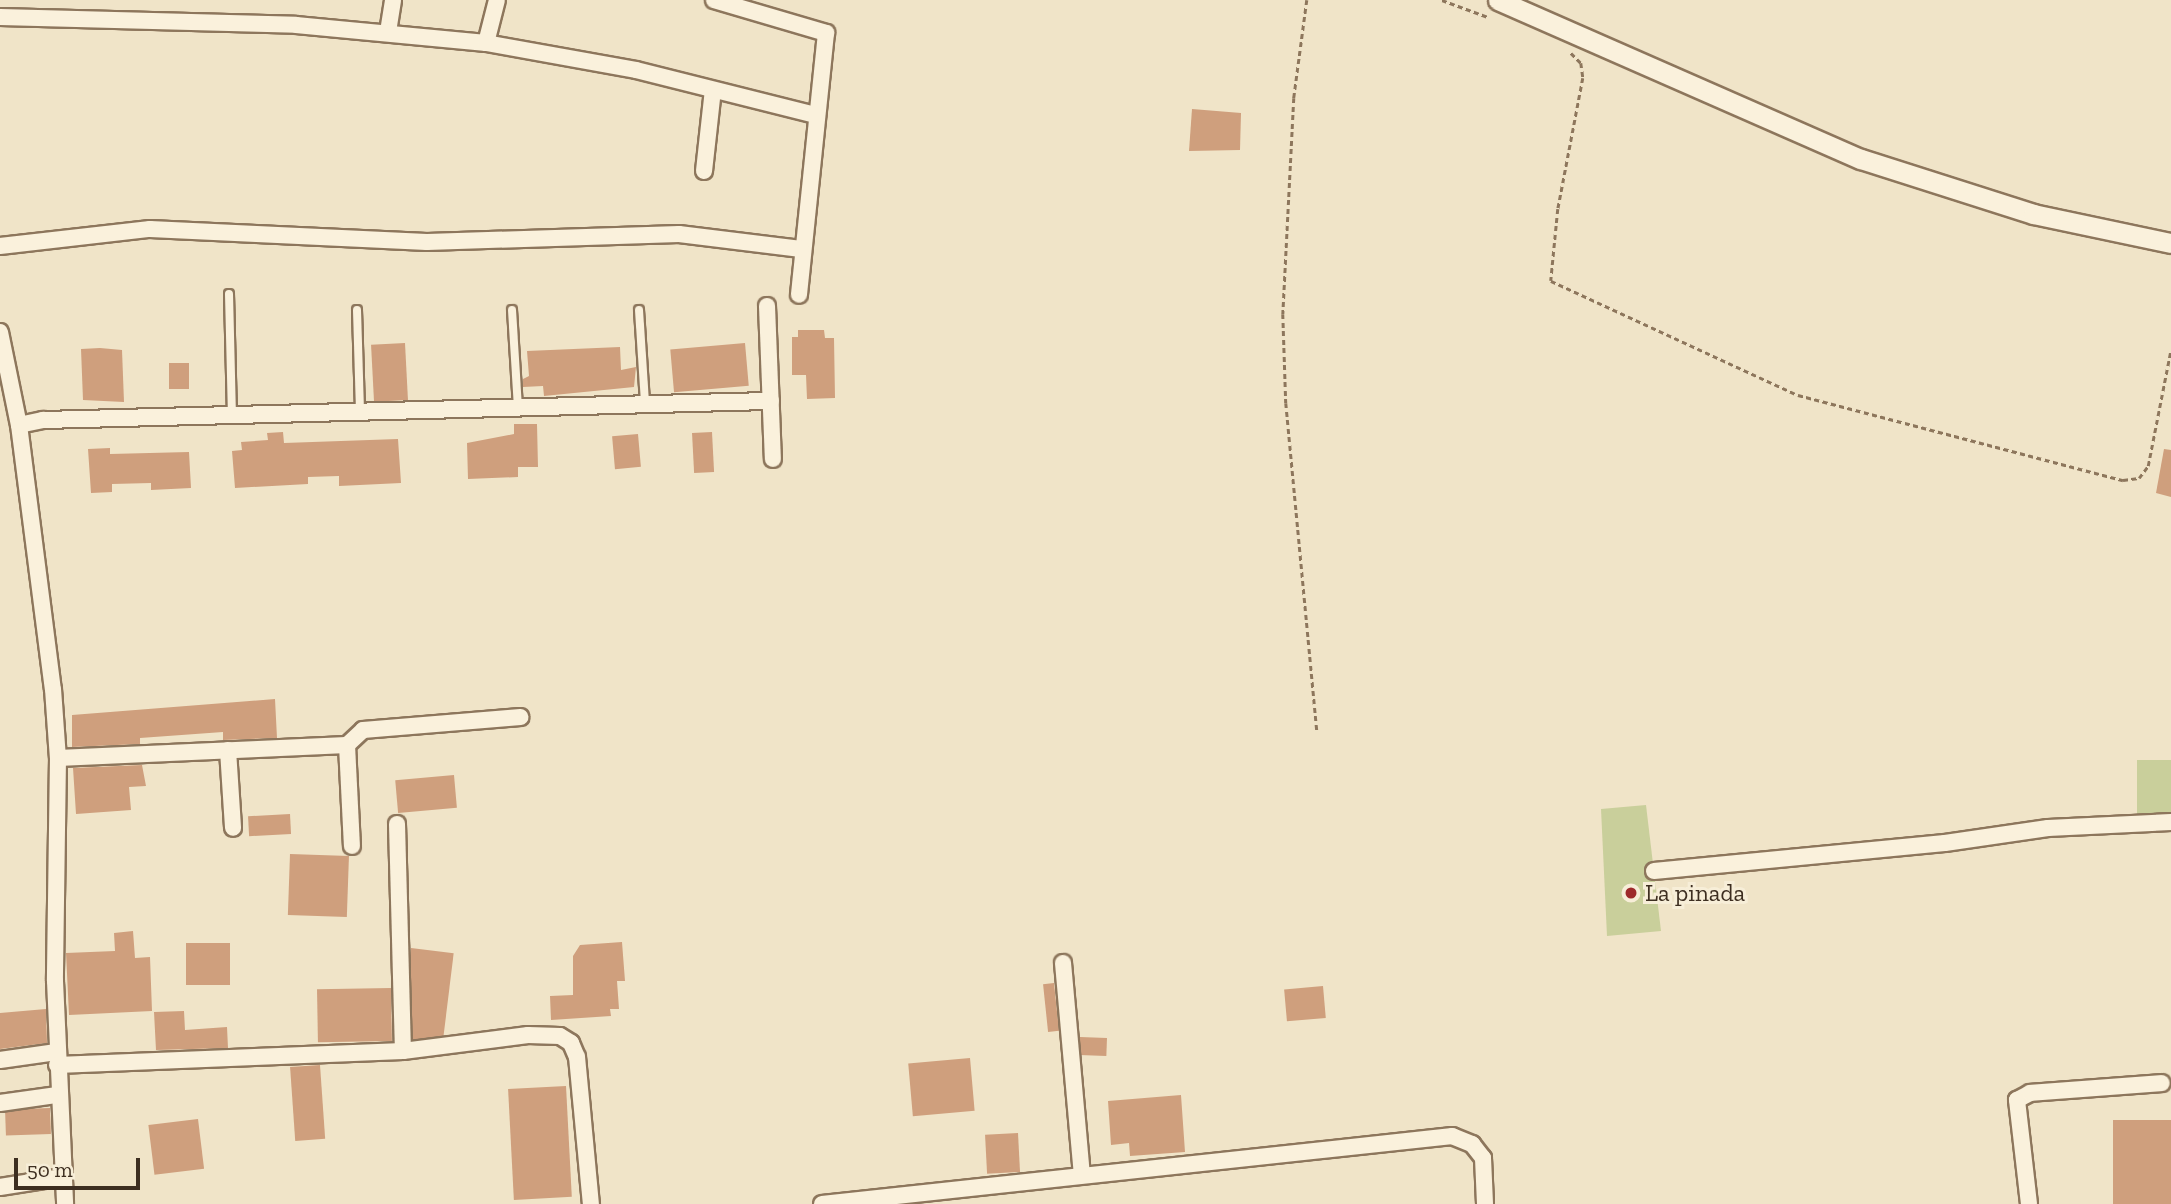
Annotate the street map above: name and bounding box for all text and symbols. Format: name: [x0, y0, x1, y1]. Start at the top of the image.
place label: La pinada: [1645, 879, 1745, 907]
marker: La pinada: [1623, 885, 1639, 901]
scale bar: [18, 1144, 144, 1188]
text: 50 m: [27, 1157, 73, 1182]

